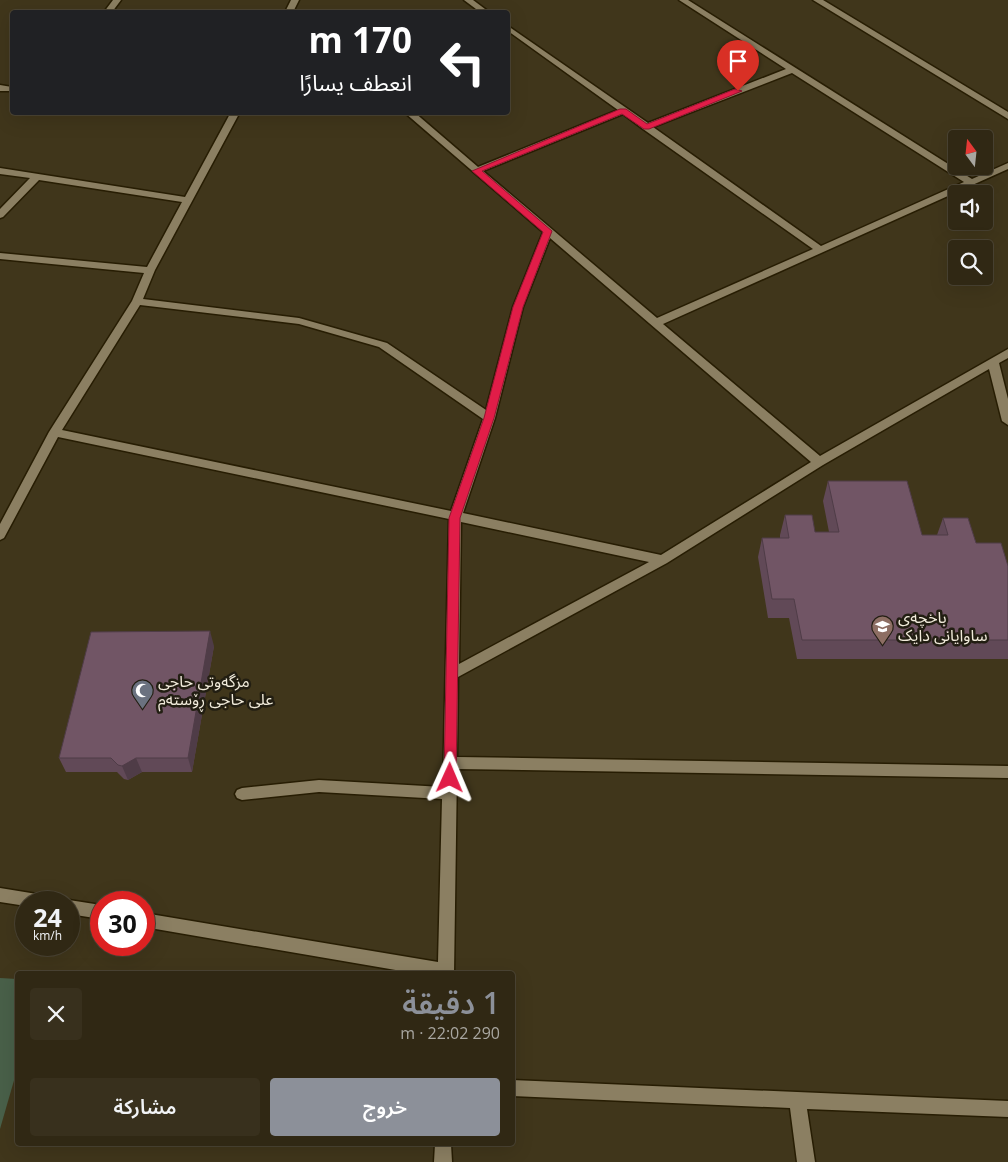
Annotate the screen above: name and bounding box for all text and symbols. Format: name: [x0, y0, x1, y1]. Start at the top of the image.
text: 170 m: [308, 16, 412, 63]
icon: left: [430, 30, 495, 95]
pin: [717, 40, 759, 91]
icon: arrive: [724, 47, 752, 75]
text: انعطف يسارًا: [299, 67, 412, 97]
north arrow: [948, 130, 992, 175]
map controls: [948, 130, 993, 285]
button: sound: [948, 185, 993, 230]
button: search: [948, 240, 993, 285]
place label: باخچەی ساوایانی دایک: [898, 606, 988, 646]
school or university icon: باخچەی ساوایانی دایک: [870, 614, 894, 645]
place label: مزگەوتی حاجی علی حاجی ڕۆستەم: [158, 670, 273, 713]
mosque icon: مزگەوتی حاجی علی حاجی ڕۆستەم: [130, 678, 154, 709]
position arrow: [423, 751, 475, 803]
speed limit sign: 30: [90, 891, 155, 956]
text: 24: [33, 900, 62, 934]
text: km/h: [33, 927, 62, 944]
text: 1 دقيقة: [402, 982, 500, 1023]
button: close: [30, 988, 82, 1040]
text: 290 m · 22:02: [400, 1022, 500, 1044]
button: مشاركة: [30, 1078, 260, 1136]
button: خروج: [270, 1078, 500, 1136]

